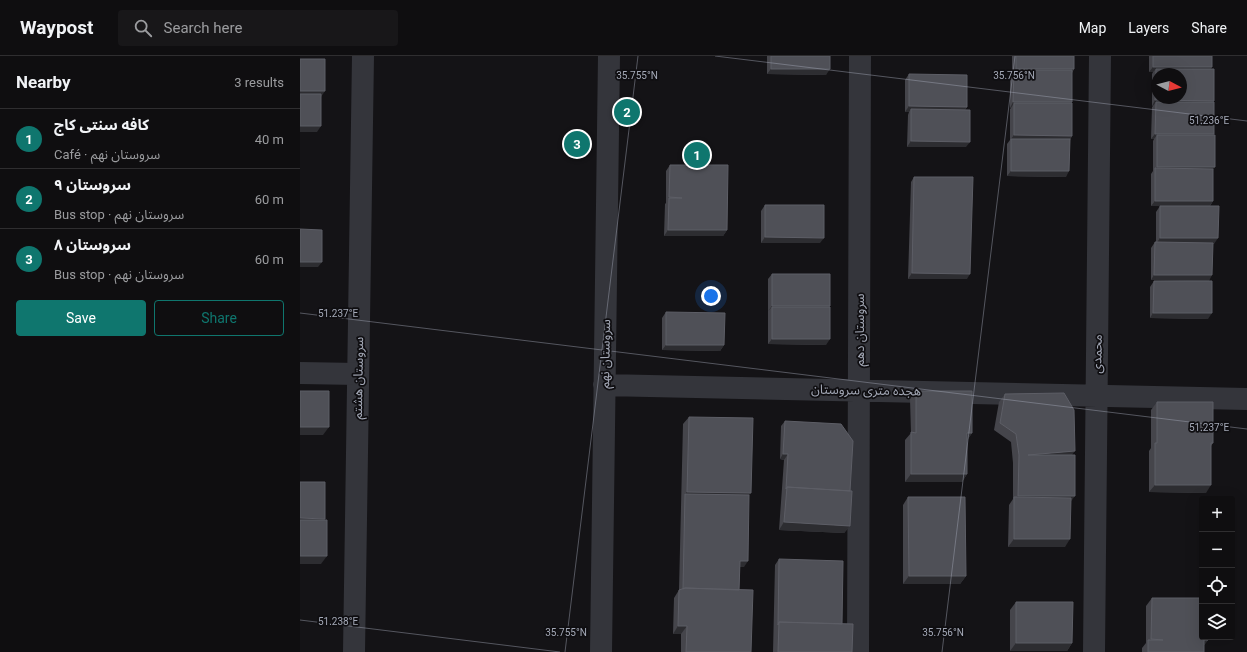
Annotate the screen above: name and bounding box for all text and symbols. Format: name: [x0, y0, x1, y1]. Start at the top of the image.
search box: [118, 10, 398, 46]
text: Waypost: [20, 16, 94, 39]
icon: search: [132, 17, 154, 39]
text: Search here: [164, 19, 242, 37]
text: Map: [1079, 20, 1106, 36]
text: Layers: [1128, 20, 1169, 36]
text: Share: [1191, 20, 1227, 36]
north arrow: [1151, 68, 1187, 104]
text: 35.755°N: [616, 70, 658, 81]
text: 35.756°N: [993, 70, 1035, 81]
text: Nearby: [16, 72, 71, 92]
text: 3 results: [234, 75, 284, 90]
pin: 2: [614, 97, 640, 127]
text: 51.236°E: [1189, 115, 1229, 126]
text: کافه سنتی کاج: [54, 116, 149, 134]
pin: 3: [564, 129, 590, 159]
text: 1: [25, 132, 33, 147]
text: 40 m: [255, 132, 284, 147]
pin: 1: [684, 140, 710, 170]
text: Café · سروستان نهم: [54, 147, 160, 162]
text: سروستان ٩: [54, 176, 131, 194]
text: 2: [25, 192, 33, 207]
text: 60 m: [255, 192, 284, 207]
text: Bus stop · سروستان نهم: [54, 207, 184, 222]
text: سروستان ٨: [54, 236, 131, 254]
text: 3: [25, 252, 33, 267]
text: 60 m: [255, 252, 284, 267]
text: Bus stop · سروستان نهم: [54, 267, 184, 282]
your location: [701, 286, 721, 306]
street label: سروستان دهم: [852, 293, 870, 367]
button: Save: [16, 300, 146, 336]
button: Share: [154, 300, 284, 336]
text: 51.237°E: [318, 308, 358, 319]
street label: سروستان نهم: [597, 319, 616, 389]
street label: محمدی: [1089, 334, 1106, 374]
street label: سروستان هشتم: [350, 336, 369, 420]
street label: هجده متری سروستان: [811, 382, 921, 399]
text: 51.237°E: [1189, 422, 1229, 433]
map controls: [1199, 496, 1235, 640]
button: +: [1199, 496, 1235, 532]
button: −: [1199, 532, 1235, 568]
button: locate: [1199, 568, 1235, 604]
button: layers: [1199, 604, 1235, 640]
text: 51.238°E: [318, 616, 358, 627]
text: 35.755°N: [545, 627, 587, 638]
text: 35.756°N: [922, 627, 964, 638]

